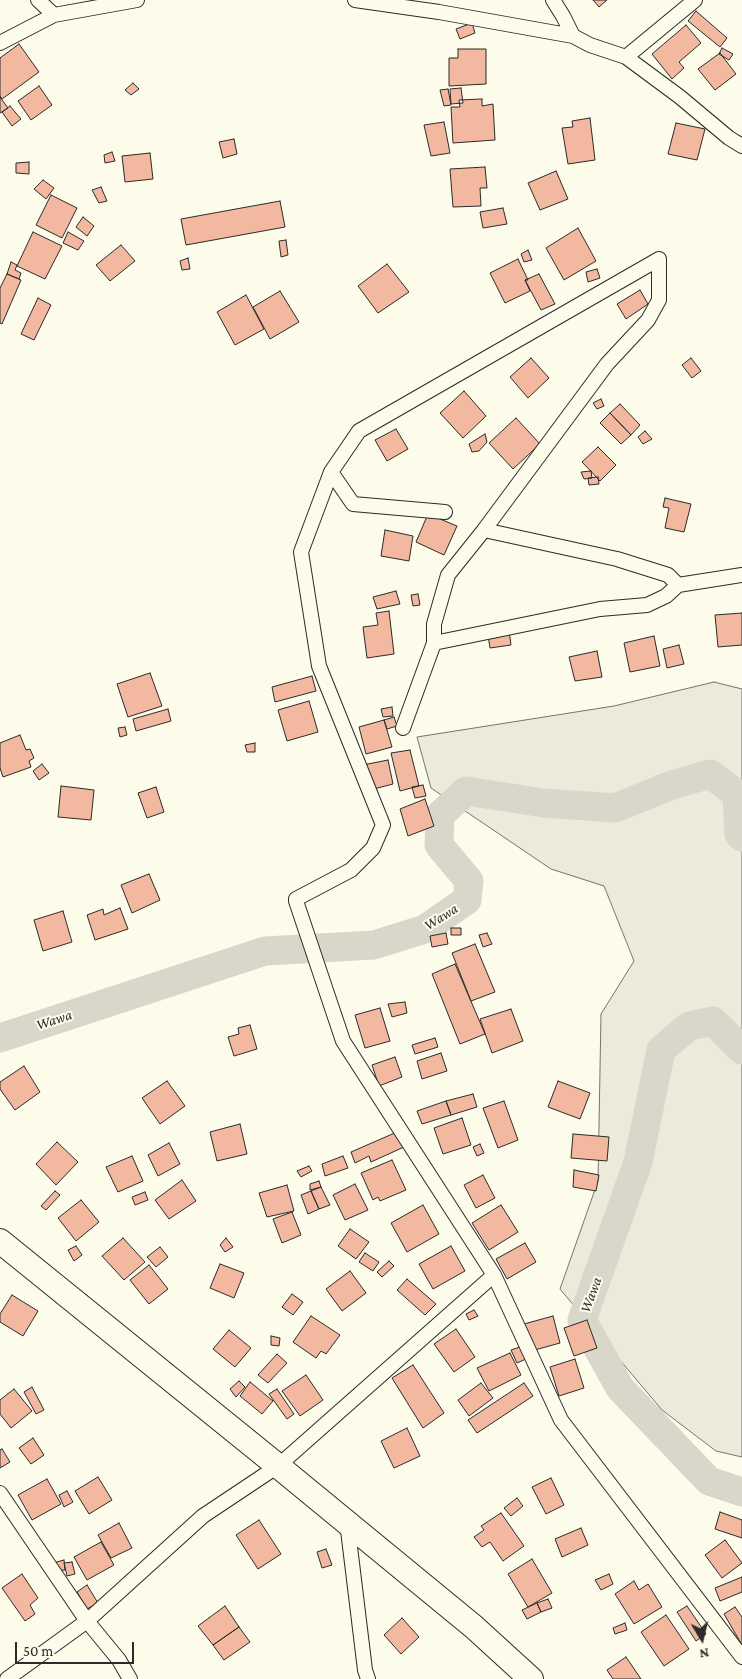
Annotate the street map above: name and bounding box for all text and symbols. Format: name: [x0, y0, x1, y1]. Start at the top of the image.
water label: Wawa: [421, 899, 461, 935]
water label: Wawa: [34, 1006, 74, 1034]
water label: Wawa: [576, 1275, 606, 1315]
north arrow: [677, 1614, 727, 1664]
scale bar: [18, 1632, 136, 1664]
text: 50 m: [23, 1643, 53, 1659]
text: N: [698, 1645, 710, 1662]

